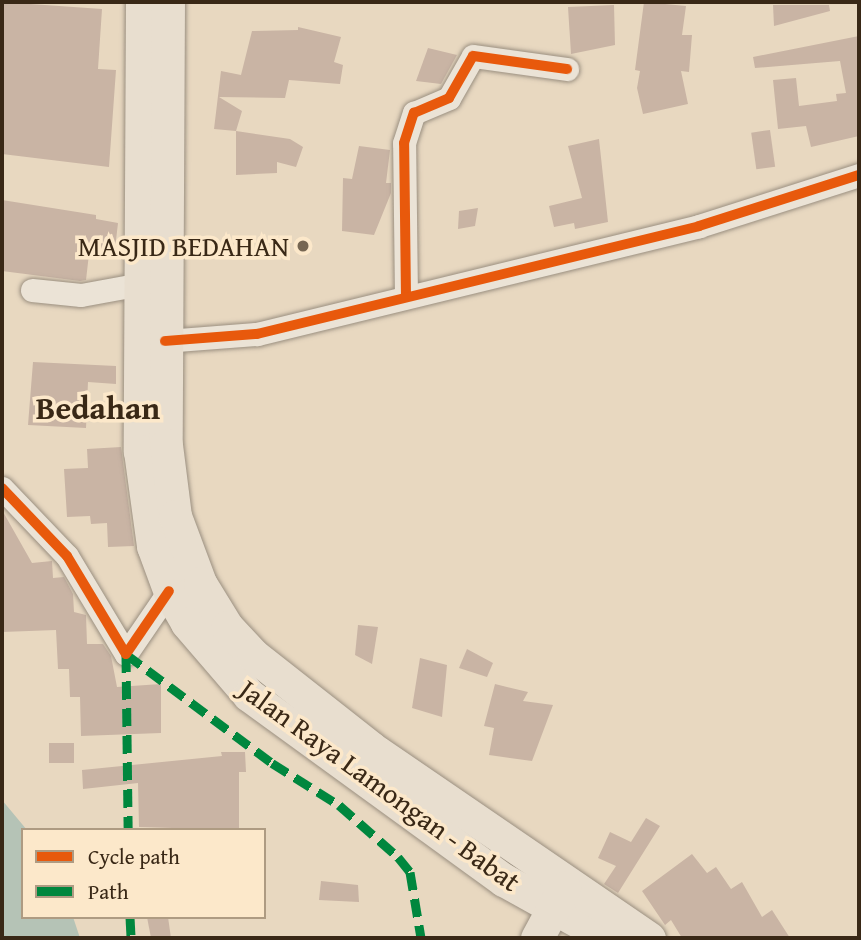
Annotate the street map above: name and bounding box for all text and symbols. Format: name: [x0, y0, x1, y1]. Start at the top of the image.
place label: MASJID BEDAHAN: [78, 229, 289, 263]
marker: MASJID BEDAHAN: [295, 238, 311, 254]
district label: Bedahan: [36, 389, 160, 427]
street label: Jalan Raya Lamongan - Babat: [233, 672, 527, 898]
legend: [21, 828, 266, 919]
text: Cycle path: [88, 841, 180, 872]
text: Path: [88, 876, 128, 907]

